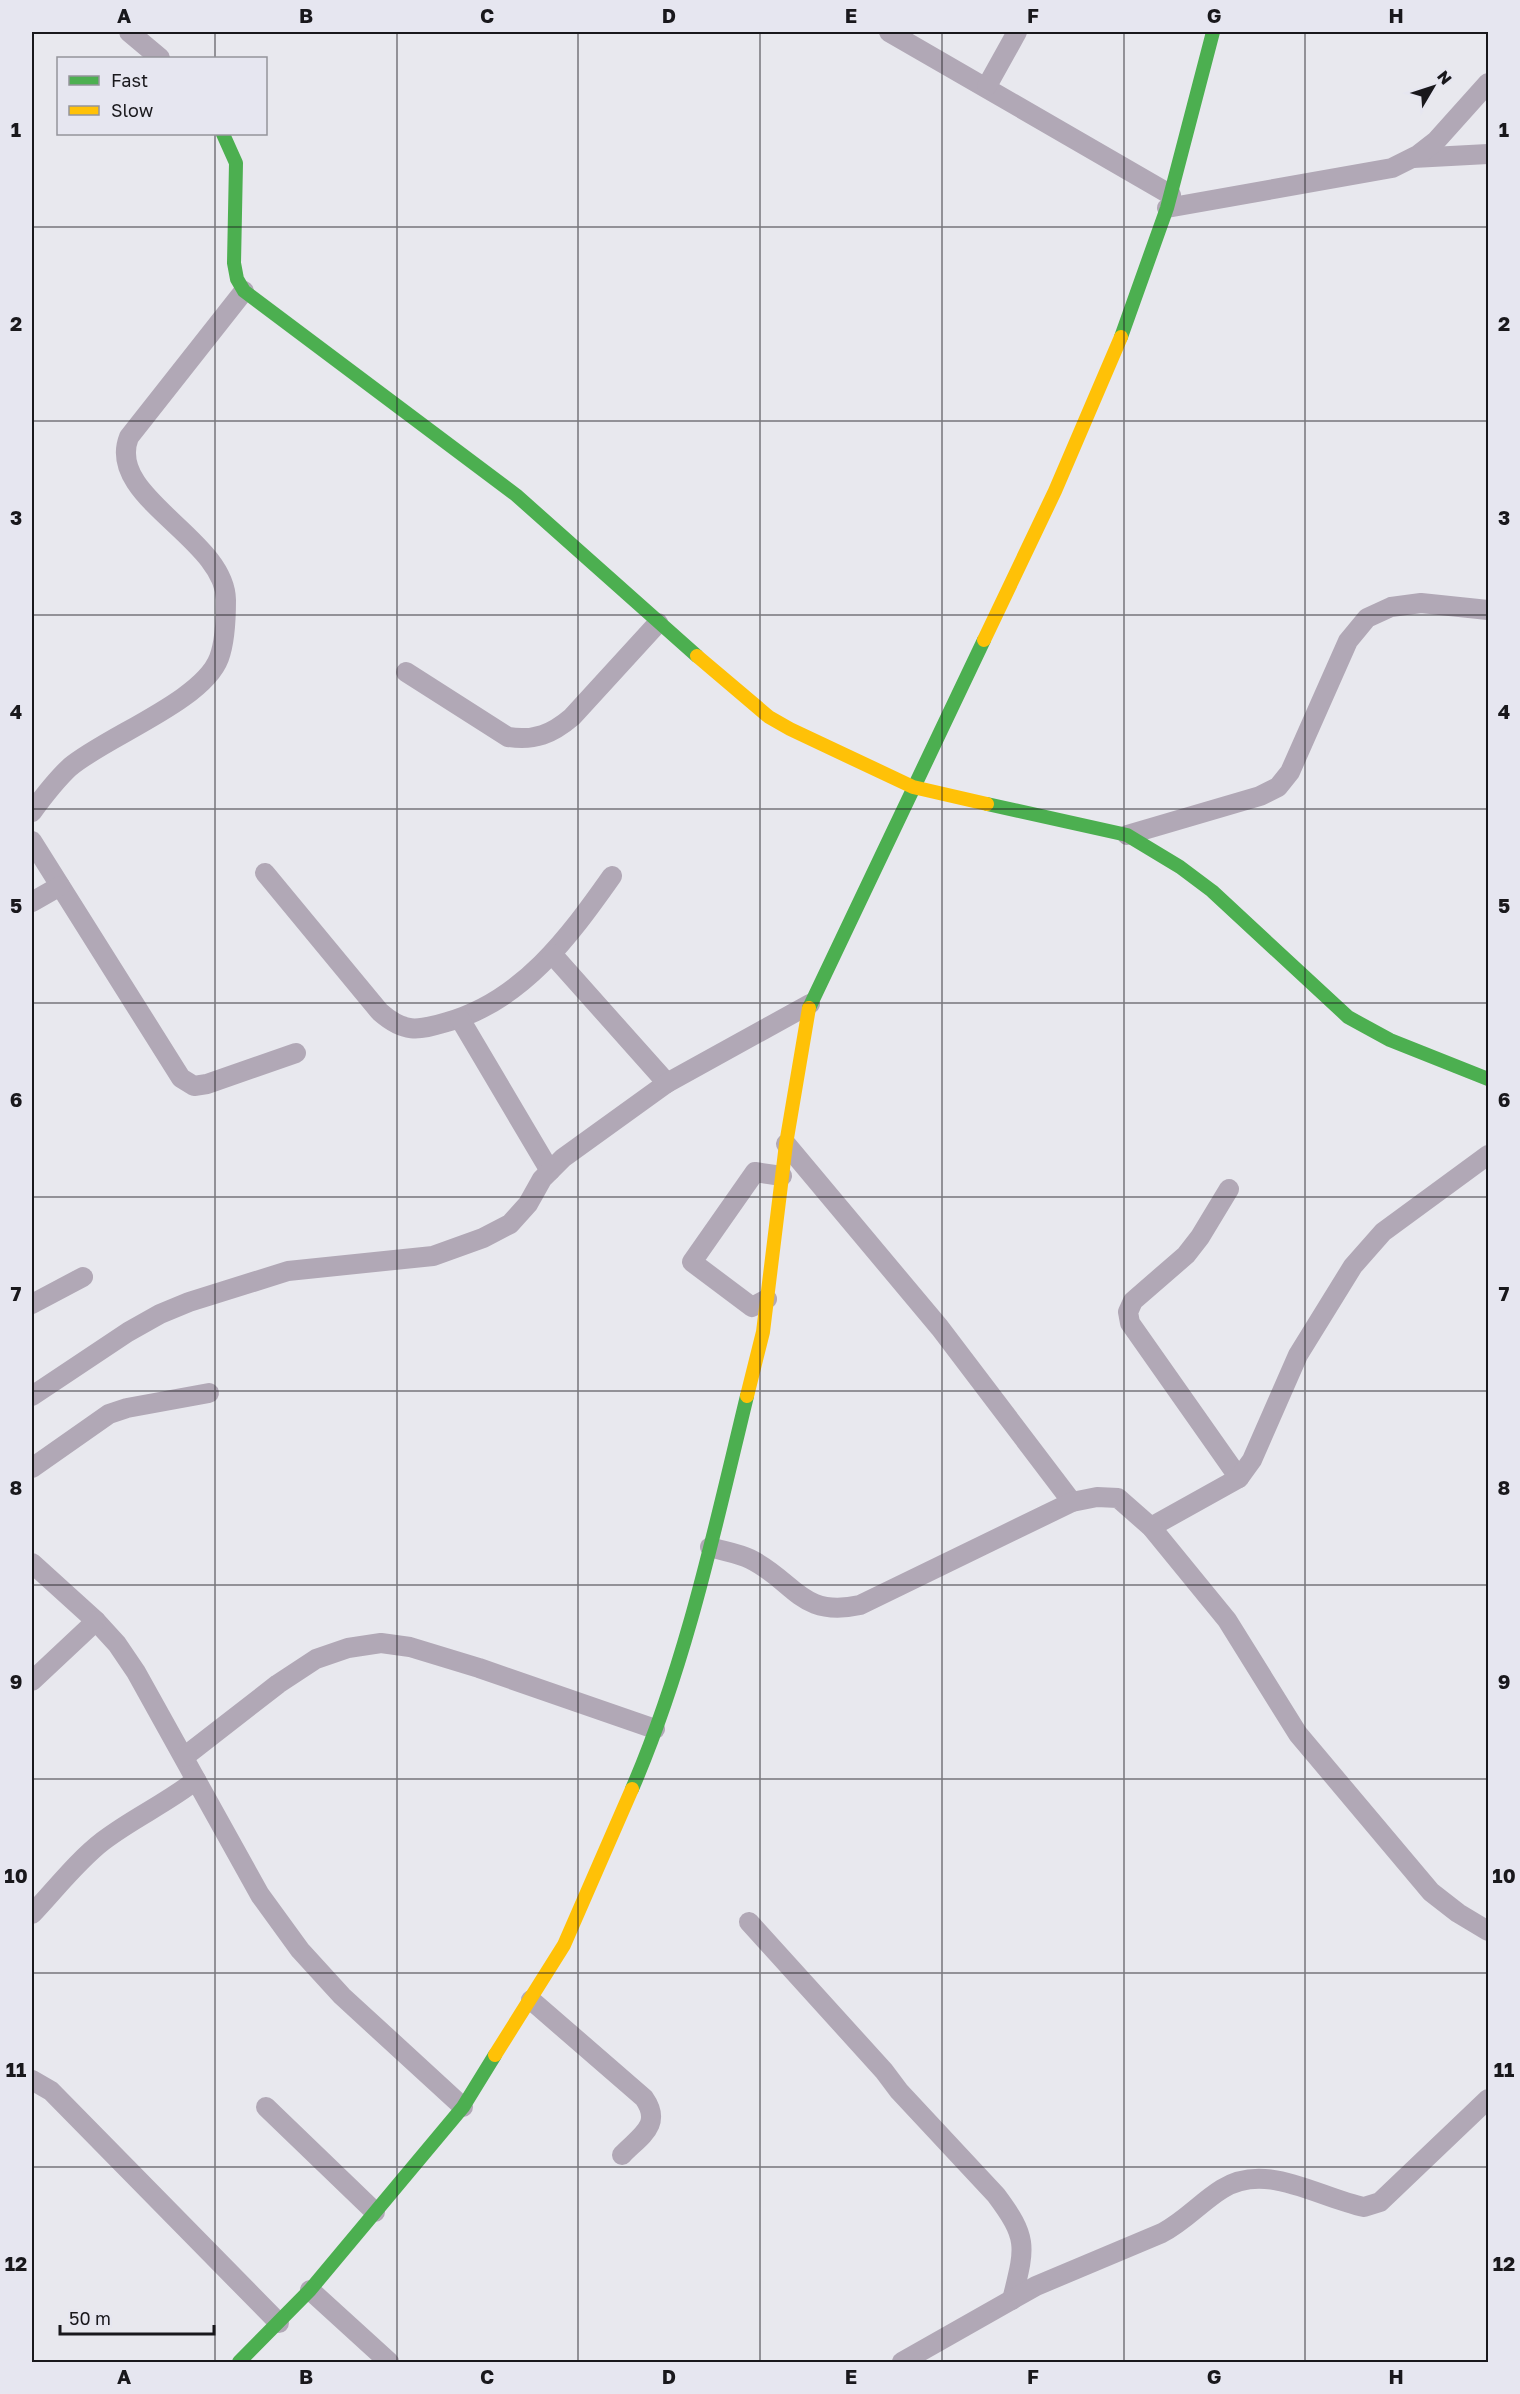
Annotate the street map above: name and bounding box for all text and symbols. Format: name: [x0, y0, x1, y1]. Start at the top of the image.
text: A: [117, 3, 131, 27]
text: B: [299, 3, 313, 27]
text: C: [480, 3, 494, 27]
text: D: [662, 3, 676, 27]
text: E: [845, 3, 857, 27]
text: F: [1027, 3, 1039, 27]
text: G: [1207, 3, 1221, 27]
text: H: [1388, 3, 1404, 27]
legend: [57, 57, 267, 135]
north arrow: [1403, 57, 1463, 117]
text: N: [1433, 67, 1456, 89]
text: Fast: [111, 69, 148, 91]
text: Slow: [111, 99, 154, 121]
text: 1: [11, 117, 21, 141]
text: 1: [1499, 117, 1509, 141]
text: 2: [10, 311, 22, 335]
text: 2: [1498, 311, 1510, 335]
text: 3: [10, 505, 22, 529]
text: 3: [1498, 505, 1510, 529]
text: 4: [10, 699, 22, 723]
text: 4: [1498, 699, 1510, 723]
text: 5: [10, 893, 22, 917]
text: 5: [1498, 893, 1510, 917]
text: 6: [10, 1087, 22, 1111]
text: 6: [1498, 1087, 1510, 1111]
text: 7: [11, 1281, 22, 1305]
text: 7: [1499, 1281, 1510, 1305]
text: 8: [10, 1475, 22, 1499]
text: 8: [1498, 1475, 1510, 1499]
text: 9: [10, 1669, 22, 1693]
text: 9: [1498, 1669, 1510, 1693]
text: 10: [4, 1863, 28, 1887]
text: 10: [1492, 1863, 1516, 1887]
text: 11: [6, 2057, 26, 2081]
text: 11: [1494, 2057, 1514, 2081]
text: 12: [5, 2251, 27, 2275]
text: 12: [1493, 2251, 1515, 2275]
scale bar: [60, 2298, 214, 2336]
text: 50 m: [69, 2307, 111, 2329]
text: A: [117, 2364, 131, 2388]
text: B: [299, 2364, 313, 2388]
text: C: [480, 2364, 494, 2388]
text: D: [662, 2364, 676, 2388]
text: E: [845, 2364, 857, 2388]
text: F: [1027, 2364, 1039, 2388]
text: G: [1207, 2364, 1221, 2388]
text: H: [1388, 2364, 1404, 2388]

